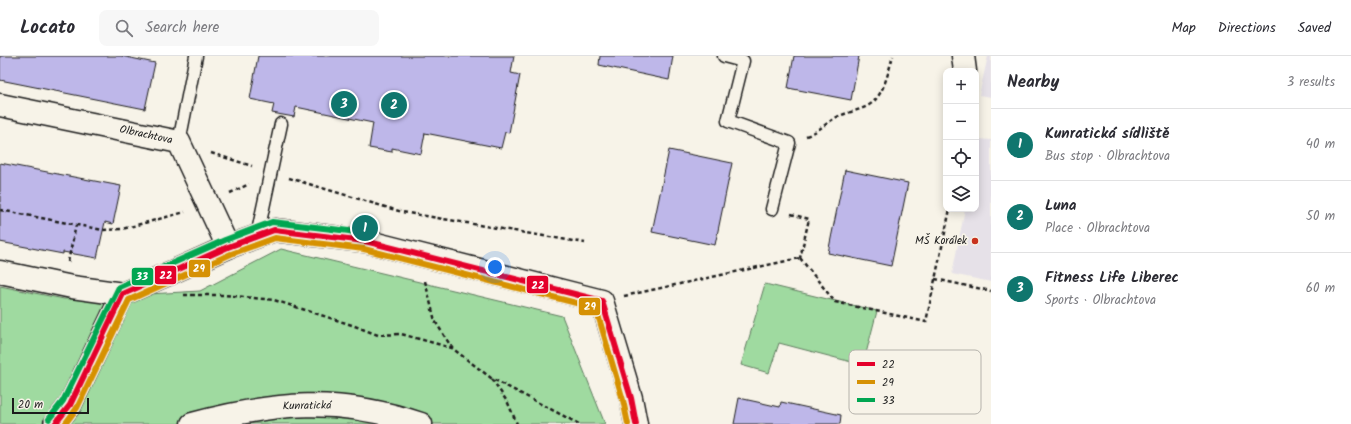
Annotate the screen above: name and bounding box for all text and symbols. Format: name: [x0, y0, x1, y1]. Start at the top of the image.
search box: [99, 10, 379, 46]
text: Locato: [20, 13, 75, 43]
text: Search here: [145, 16, 219, 40]
icon: search: [113, 17, 135, 39]
text: Map: [1171, 17, 1196, 39]
text: Directions: [1218, 17, 1276, 39]
text: Saved: [1298, 17, 1331, 39]
map controls: [943, 68, 979, 212]
button: +: [943, 68, 979, 104]
text: Nearby: [1007, 69, 1059, 96]
text: 3 results: [1287, 72, 1335, 93]
pin: 3: [331, 89, 357, 119]
pin: 2: [381, 90, 407, 120]
button: −: [943, 104, 979, 140]
street label: Olbrachtova: [118, 121, 174, 149]
text: Kunratická sídliště: [1045, 122, 1169, 146]
text: 1: [1018, 134, 1022, 155]
text: 40 m: [1306, 134, 1335, 155]
button: locate: [943, 140, 979, 176]
text: Bus stop · Olbrachtova: [1045, 146, 1170, 167]
button: layers: [943, 176, 979, 212]
text: Luna: [1045, 194, 1076, 218]
text: 2: [1016, 206, 1024, 227]
text: 50 m: [1306, 206, 1335, 227]
pin: 1: [352, 213, 378, 243]
text: Place · Olbrachtova: [1045, 218, 1150, 239]
place label: MŠ Korálek: [915, 232, 968, 250]
marker: MŠ Korálek: [970, 236, 980, 246]
your location: [485, 257, 505, 277]
line badge: 29: [188, 259, 211, 278]
text: 29: [193, 260, 205, 278]
line badge: 22: [154, 265, 177, 285]
text: Fitness Life Liberec: [1045, 266, 1179, 290]
line badge: 33: [131, 267, 154, 286]
text: 22: [160, 267, 172, 285]
text: 33: [135, 268, 148, 286]
line badge: 22: [526, 275, 549, 294]
text: 22: [532, 277, 544, 295]
text: 3: [1016, 278, 1024, 299]
text: 60 m: [1306, 278, 1335, 299]
text: Sports · Olbrachtova: [1045, 290, 1156, 311]
line badge: 29: [578, 297, 601, 316]
text: 29: [584, 298, 596, 316]
legend: [849, 350, 981, 414]
text: 22: [882, 356, 895, 374]
text: 29: [882, 374, 894, 392]
text: 33: [882, 392, 895, 410]
scale bar: [12, 396, 89, 415]
text: 20 m: [18, 396, 43, 414]
street label: Kunratická: [283, 397, 333, 415]

